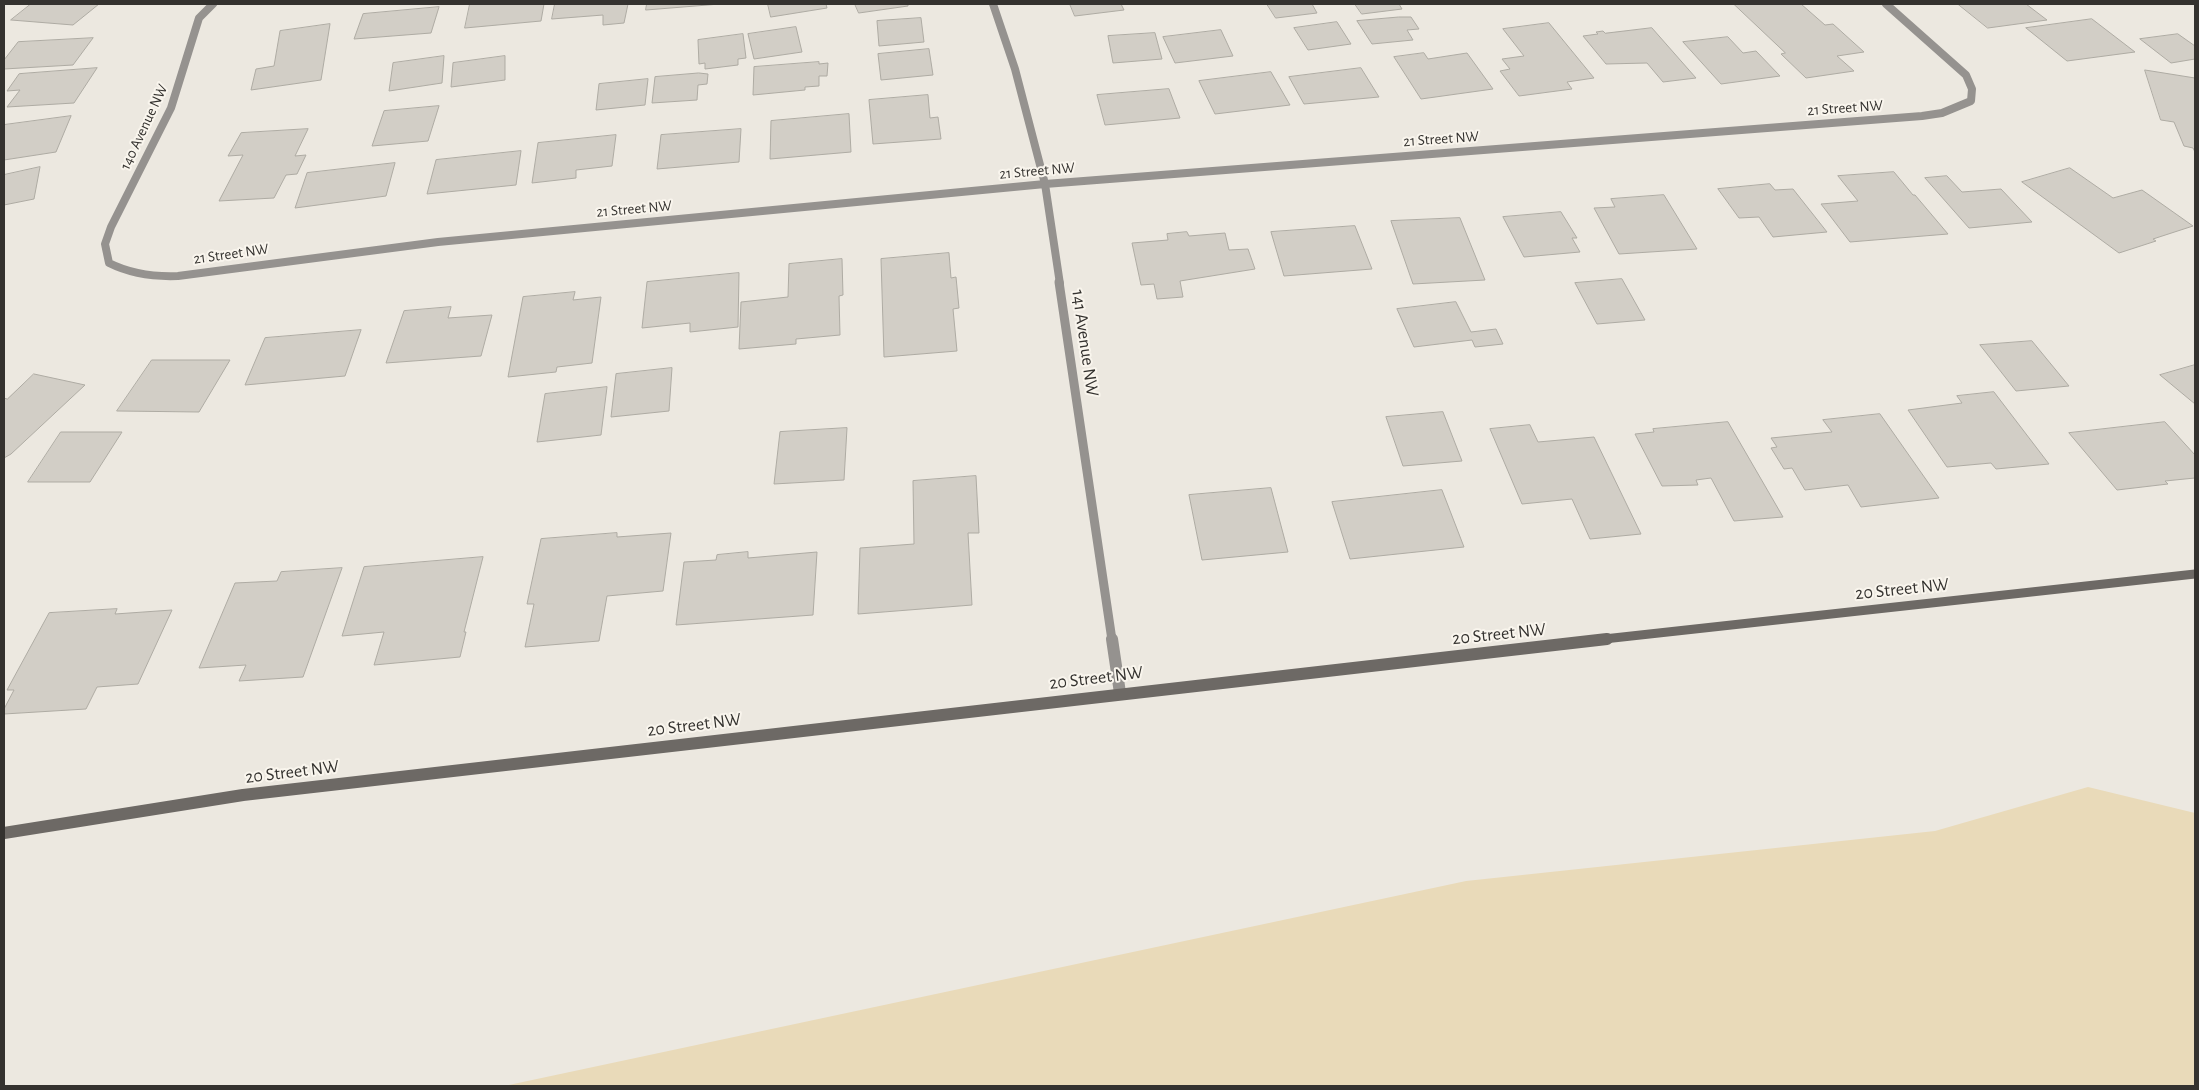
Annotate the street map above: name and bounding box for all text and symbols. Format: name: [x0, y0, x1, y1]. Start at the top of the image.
street label: 140 Avenue NW: [116, 81, 172, 173]
street label: 21 Street NW: [1807, 96, 1883, 120]
street label: 21 Street NW: [1403, 127, 1479, 151]
street label: 21 Street NW: [999, 159, 1075, 183]
street label: 21 Street NW: [596, 197, 672, 221]
street label: 21 Street NW: [192, 240, 270, 268]
street label: 141 Avenue NW: [1067, 288, 1103, 398]
street label: 20 Street NW: [1854, 573, 1950, 605]
street label: 20 Street NW: [1451, 618, 1547, 650]
street label: 20 Street NW: [1048, 662, 1144, 694]
street label: 20 Street NW: [646, 709, 742, 741]
street label: 20 Street NW: [244, 756, 340, 788]

